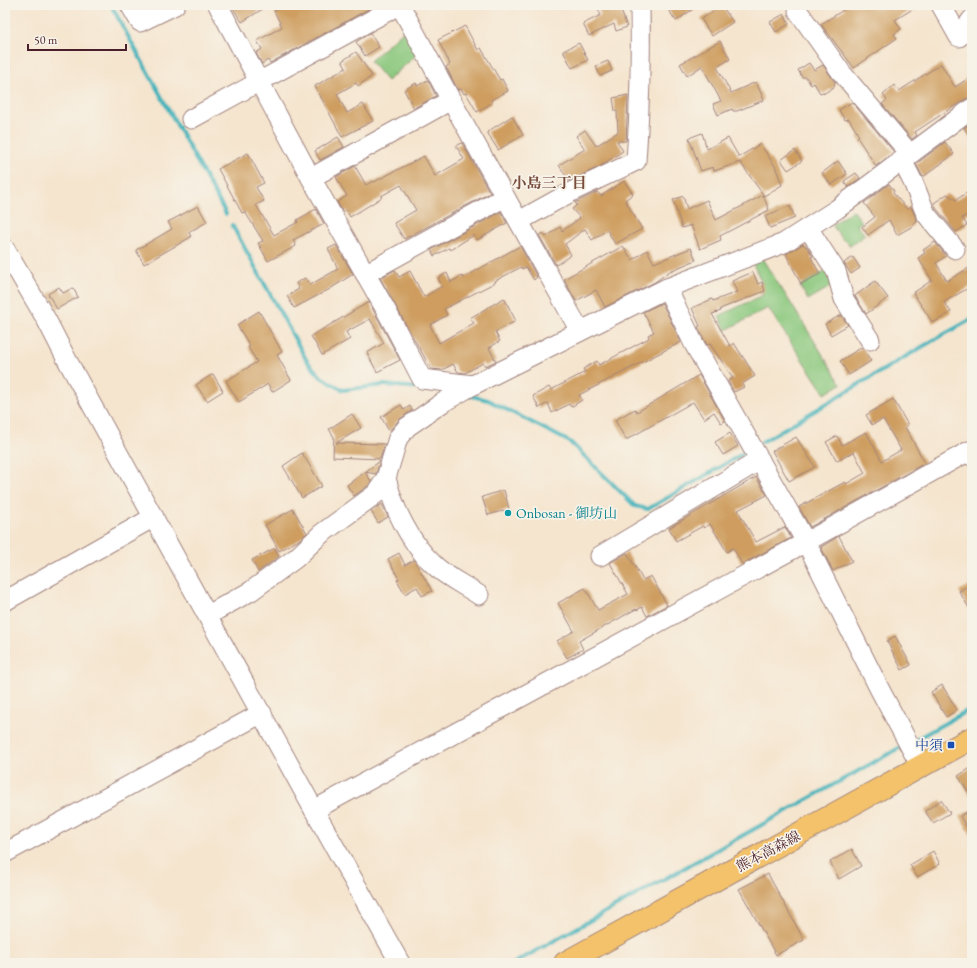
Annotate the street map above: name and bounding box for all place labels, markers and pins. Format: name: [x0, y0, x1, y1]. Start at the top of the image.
place label: Onbosan - 御坊山: [516, 504, 617, 522]
marker: Onbosan - 御坊山: [503, 508, 513, 518]
place label: 中須: [915, 736, 943, 754]
marker: 中須: [946, 740, 956, 750]

